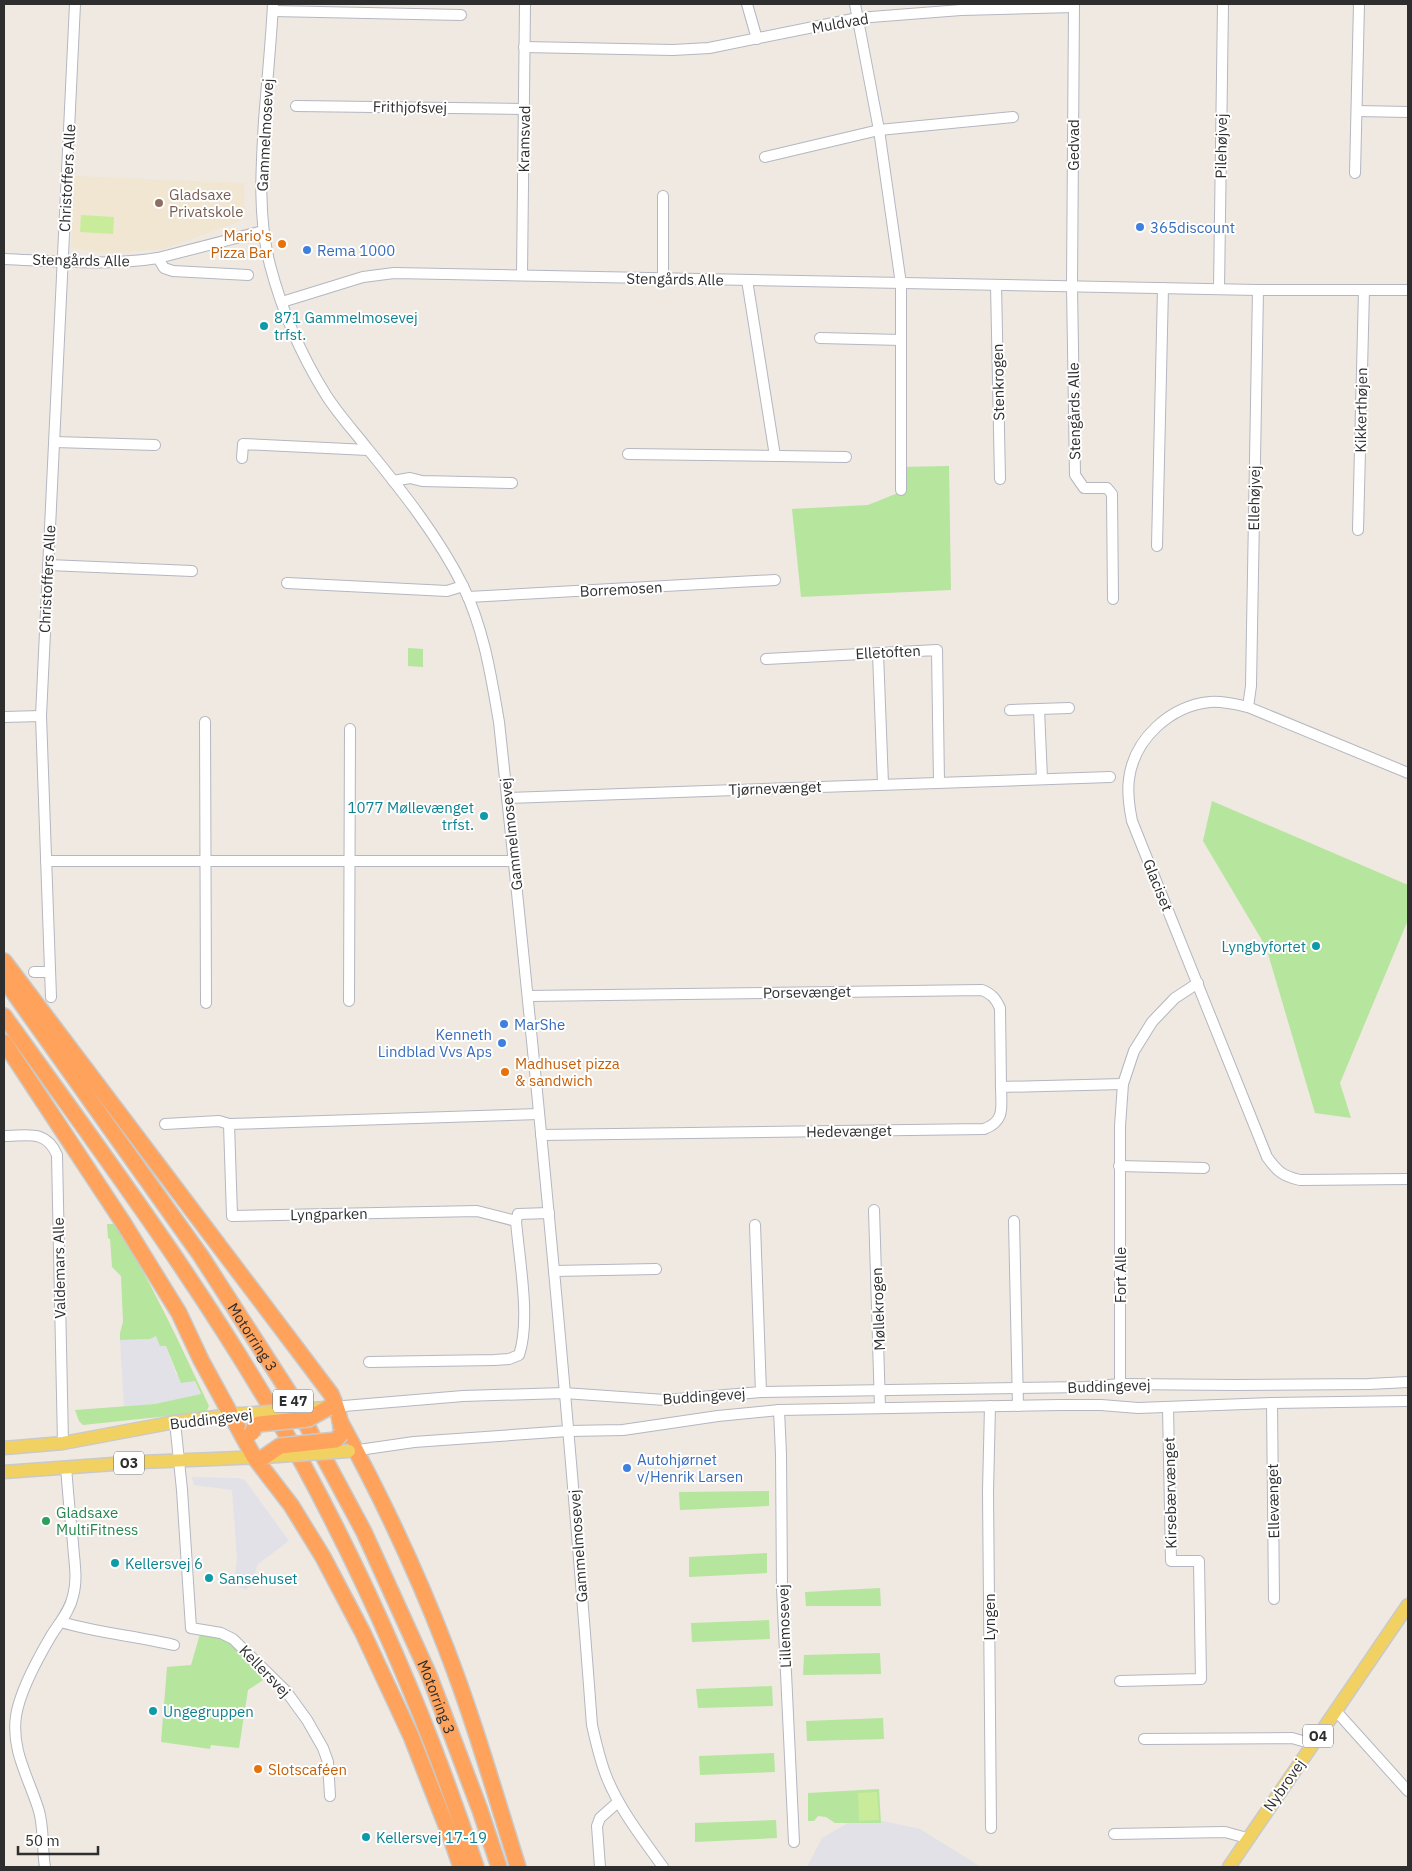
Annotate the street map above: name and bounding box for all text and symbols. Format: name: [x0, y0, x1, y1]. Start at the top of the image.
street label: Muldvad: [810, 9, 870, 37]
street label: Gammelmosevej: [253, 78, 277, 192]
street label: Frithjofsvej: [373, 97, 447, 117]
street label: Kramsvad: [514, 105, 534, 173]
street label: Pilehøjvej: [1211, 113, 1231, 179]
street label: Gedvad: [1064, 119, 1083, 171]
street label: Christoffers Alle: [55, 124, 79, 232]
place label: Gladsaxe Privatskole: [169, 185, 243, 221]
marker: Gladsaxe Privatskole: [153, 197, 165, 209]
place label: 365discount: [1150, 218, 1235, 237]
marker: 365discount: [1134, 221, 1146, 233]
place label: Mario's Pizza Bar: [210, 226, 272, 262]
marker: Mario's Pizza Bar: [276, 238, 288, 250]
place label: Rema 1000: [317, 241, 395, 260]
marker: Rema 1000: [301, 244, 313, 256]
street label: Stengårds Alle: [32, 250, 130, 270]
street label: Stengårds Alle: [626, 269, 724, 289]
place label: 871 Gammelmosevej trfst.: [274, 308, 418, 344]
marker: 871 Gammelmosevej trfst.: [258, 320, 270, 332]
street label: Stenkrogen: [988, 343, 1008, 421]
street label: Stengårds Alle: [1064, 362, 1084, 460]
street label: Kikkerthøjen: [1351, 367, 1371, 453]
street label: Ellehøjvej: [1244, 465, 1264, 531]
street label: Christoffers Alle: [35, 525, 59, 633]
street label: Borremosen: [579, 577, 663, 601]
street label: Elletoften: [855, 641, 921, 663]
street label: Gammelmosevej: [496, 777, 526, 891]
street label: Tjørnevænget: [728, 777, 822, 799]
place label: 1077 Møllevænget trfst.: [348, 798, 474, 834]
marker: 1077 Møllevænget trfst.: [478, 810, 490, 822]
street label: Glaciset: [1139, 856, 1177, 914]
place label: Lyngbyfortet: [1222, 937, 1306, 956]
marker: Lyngbyfortet: [1310, 940, 1322, 952]
street label: Porsevænget: [763, 982, 851, 1002]
place label: MarShe: [514, 1015, 565, 1034]
marker: MarShe: [498, 1018, 510, 1030]
place label: Kenneth Lindblad Vvs Aps: [378, 1025, 492, 1061]
marker: Kenneth Lindblad Vvs Aps: [496, 1037, 508, 1049]
place label: Madhuset pizza & sandwich: [515, 1054, 620, 1090]
marker: Madhuset pizza & sandwich: [499, 1066, 511, 1078]
street label: Hedevænget: [806, 1121, 892, 1141]
street label: Lyngparken: [290, 1204, 368, 1224]
street label: Valdemars Alle: [49, 1217, 69, 1319]
street label: Fort Alle: [1111, 1247, 1130, 1303]
street label: Møllekrogen: [867, 1267, 889, 1351]
street label: Motorring 3: [224, 1299, 282, 1375]
street label: Buddingevej: [1067, 1375, 1151, 1397]
street label: Buddingevej: [662, 1384, 746, 1408]
road number: E 47: [273, 1390, 313, 1412]
street label: Buddingevej: [169, 1405, 253, 1433]
street label: Kirsebærvænget: [1160, 1437, 1180, 1549]
place label: Autohjørnet v/Henrik Larsen: [637, 1450, 743, 1486]
road number: O3: [114, 1452, 144, 1475]
marker: Autohjørnet v/Henrik Larsen: [621, 1462, 633, 1474]
street label: Ellevænget: [1263, 1463, 1283, 1539]
street label: Gammelmosevej: [565, 1489, 591, 1603]
place label: Gladsaxe MultiFitness: [56, 1503, 138, 1539]
marker: Gladsaxe MultiFitness: [40, 1515, 52, 1527]
place label: Kellersvej 6: [125, 1554, 203, 1573]
marker: Kellersvej 6: [109, 1557, 121, 1569]
place label: Sansehuset: [219, 1569, 298, 1588]
marker: Sansehuset: [203, 1572, 215, 1584]
street label: Lillemosevej: [773, 1584, 795, 1668]
street label: Lyngen: [980, 1593, 999, 1641]
street label: Kellersvej: [235, 1641, 295, 1701]
street label: Motorring 3: [414, 1657, 460, 1737]
place label: Ungegruppen: [163, 1702, 254, 1721]
marker: Ungegruppen: [147, 1705, 159, 1717]
road number: O4: [1303, 1724, 1333, 1748]
street label: Nybrovej: [1259, 1755, 1309, 1815]
place label: Slotscaféen: [268, 1760, 347, 1779]
marker: Slotscaféen: [252, 1763, 264, 1775]
scale bar: [18, 1824, 98, 1856]
place label: Kellersvej 17-19: [376, 1828, 487, 1847]
text: 50 m: [25, 1831, 60, 1850]
marker: Kellersvej 17-19: [360, 1831, 372, 1843]

